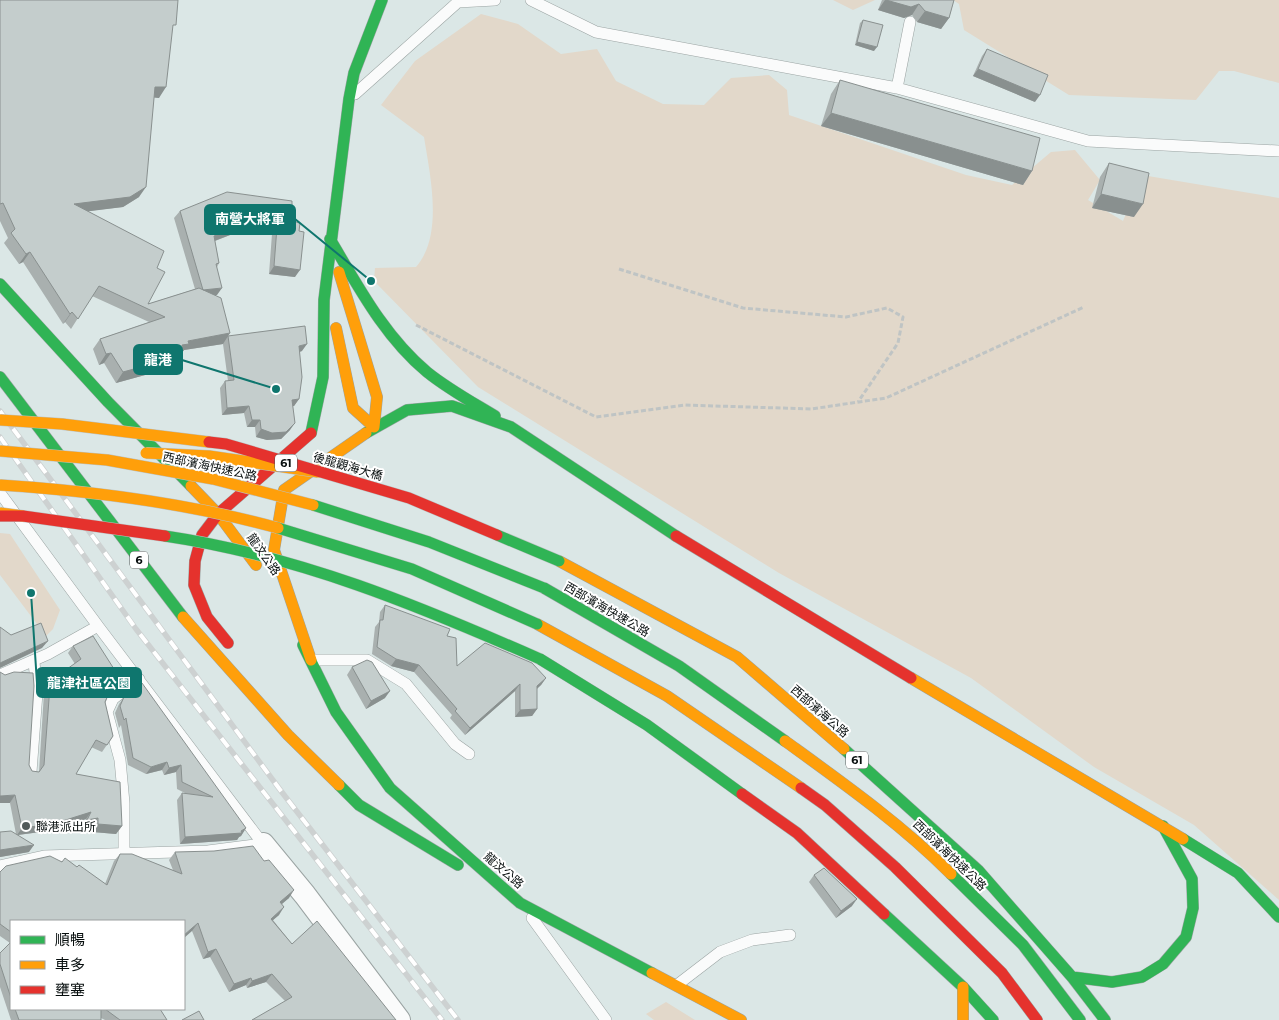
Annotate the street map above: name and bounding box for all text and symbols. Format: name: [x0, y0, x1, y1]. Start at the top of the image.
callout: 南營大將軍: [205, 205, 295, 234]
text: 南營大將軍: [215, 210, 285, 228]
callout: 龍港: [134, 345, 182, 374]
text: 龍港: [144, 351, 172, 369]
street label: 西部濱海快速公路: [161, 449, 259, 483]
street label: 後龍觀海大橋: [311, 449, 385, 483]
road number: 61: [275, 454, 297, 472]
street label: 龍汶公路: [244, 530, 284, 578]
road number: 6: [130, 552, 148, 568]
street label: 西部濱海快速公路: [562, 579, 652, 639]
callout: 龍津社區公園: [37, 668, 141, 697]
text: 龍津社區公園: [47, 674, 131, 692]
street label: 西部濱海公路: [788, 682, 852, 740]
road number: 61: [846, 752, 868, 768]
street label: 西部濱海快速公路: [910, 816, 990, 894]
place label: 聯港派出所: [36, 819, 96, 834]
marker: 聯港派出所: [20, 820, 32, 832]
street label: 龍汶公路: [481, 849, 527, 891]
legend: [10, 920, 185, 1010]
text: 順暢: [55, 930, 85, 949]
text: 車多: [55, 955, 85, 974]
text: 壅塞: [55, 980, 85, 999]

